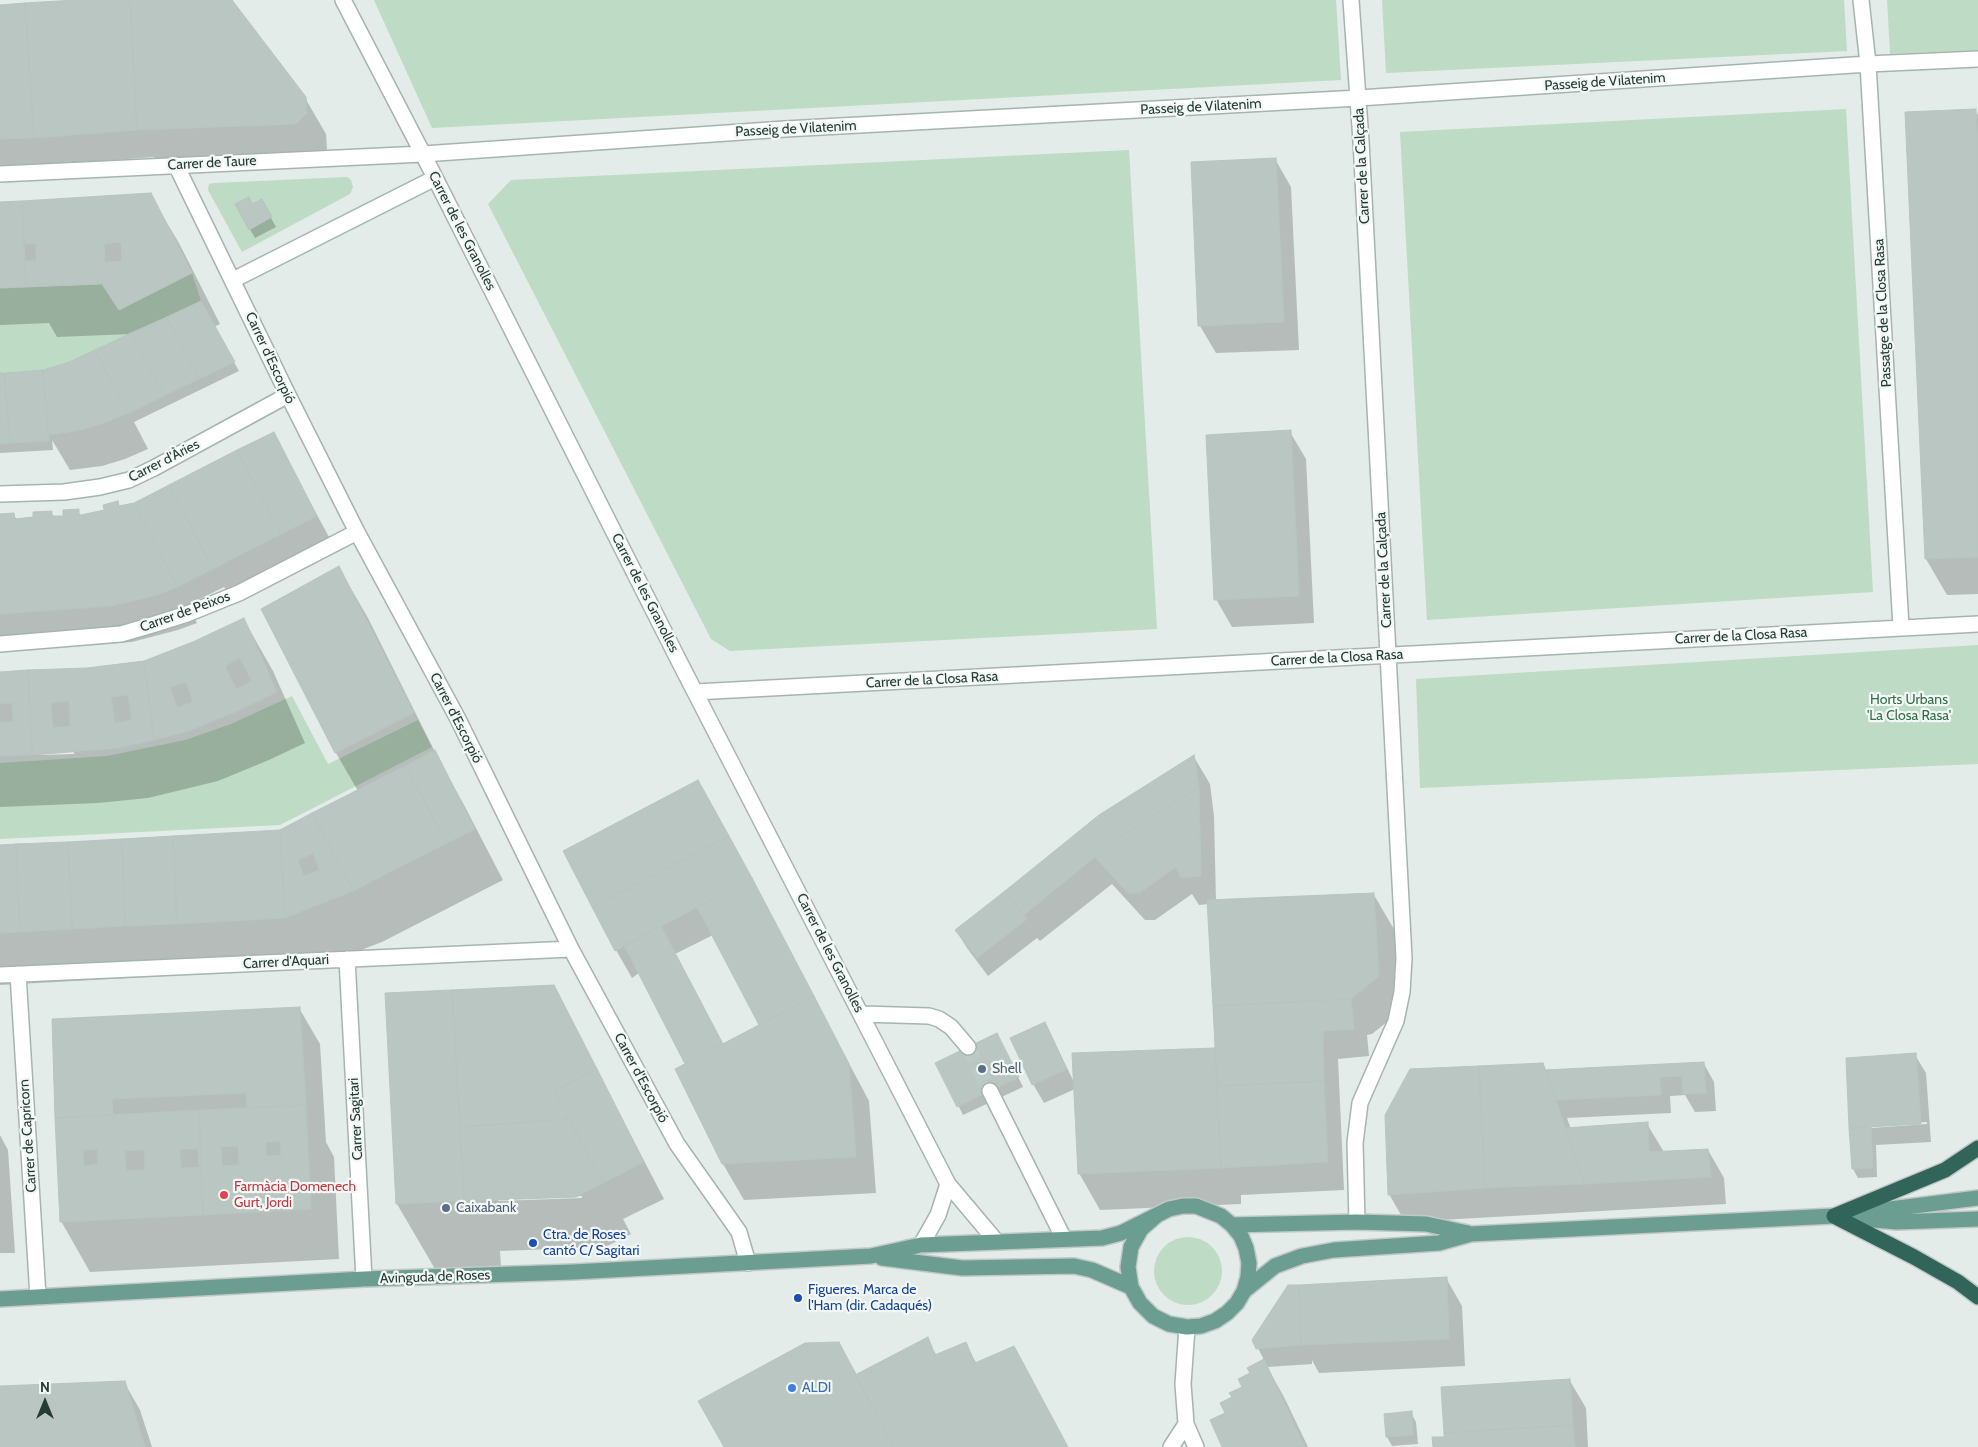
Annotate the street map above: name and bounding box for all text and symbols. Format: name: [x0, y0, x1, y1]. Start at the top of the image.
street label: Passeig de Vilatenim: [1544, 69, 1666, 95]
street label: Passeig de Vilatenim: [1140, 95, 1262, 119]
street label: Carrer de la Calçada: [1351, 108, 1373, 224]
street label: Passeig de Vilatenim: [735, 117, 857, 141]
street label: Carrer de Taure: [167, 152, 257, 174]
street label: Carrer de les Granolles: [425, 169, 499, 293]
street label: Passatge de la Closa Rasa: [1871, 238, 1895, 388]
street label: Carrer d'Escorpió: [241, 309, 299, 407]
street label: Carrer d'Àries: [126, 436, 202, 486]
street label: Carrer de la Calçada: [1373, 512, 1395, 628]
street label: Carrer de les Granolles: [608, 531, 682, 655]
street label: Carrer de Peixos: [138, 588, 232, 636]
street label: Carrer de la Closa Rasa: [1674, 624, 1808, 648]
street label: Carrer de la Closa Rasa: [1270, 646, 1404, 670]
street label: Carrer de la Closa Rasa: [865, 668, 999, 692]
street label: Carrer d'Escorpió: [426, 670, 486, 766]
park label: Horts Urbans 'La Closa Rasa': [1867, 692, 1951, 724]
street label: Carrer de les Granolles: [793, 891, 867, 1015]
street label: Carrer d'Aquari: [243, 951, 329, 973]
street label: Carrer d'Escorpió: [610, 1030, 672, 1126]
place label: Shell: [992, 1061, 1021, 1077]
marker: Shell: [976, 1063, 988, 1075]
street label: Carrer Sagitari: [345, 1077, 367, 1161]
street label: Carrer de Capricorn: [16, 1079, 40, 1193]
place label: Farmàcia Domenech Gurt, Jordi: [234, 1179, 356, 1212]
marker: Farmàcia Domenech Gurt, Jordi: [218, 1189, 230, 1201]
place label: Caixabank: [456, 1200, 516, 1216]
marker: Caixabank: [440, 1202, 452, 1214]
place label: Ctra. de Roses cantó C/ Sagitari: [543, 1227, 640, 1260]
marker: Ctra. de Roses cantó C/ Sagitari: [527, 1237, 539, 1249]
street label: Avinguda de Roses: [379, 1267, 491, 1287]
place label: Figueres. Marca de l'Ham (dir. Cadaqués): [808, 1282, 932, 1314]
marker: Figueres. Marca de l'Ham (dir. Cadaqués): [792, 1292, 804, 1304]
north arrow: [20, 1377, 70, 1427]
text: N: [40, 1378, 50, 1396]
place label: ALDI: [802, 1380, 831, 1396]
marker: ALDI: [786, 1382, 798, 1394]

